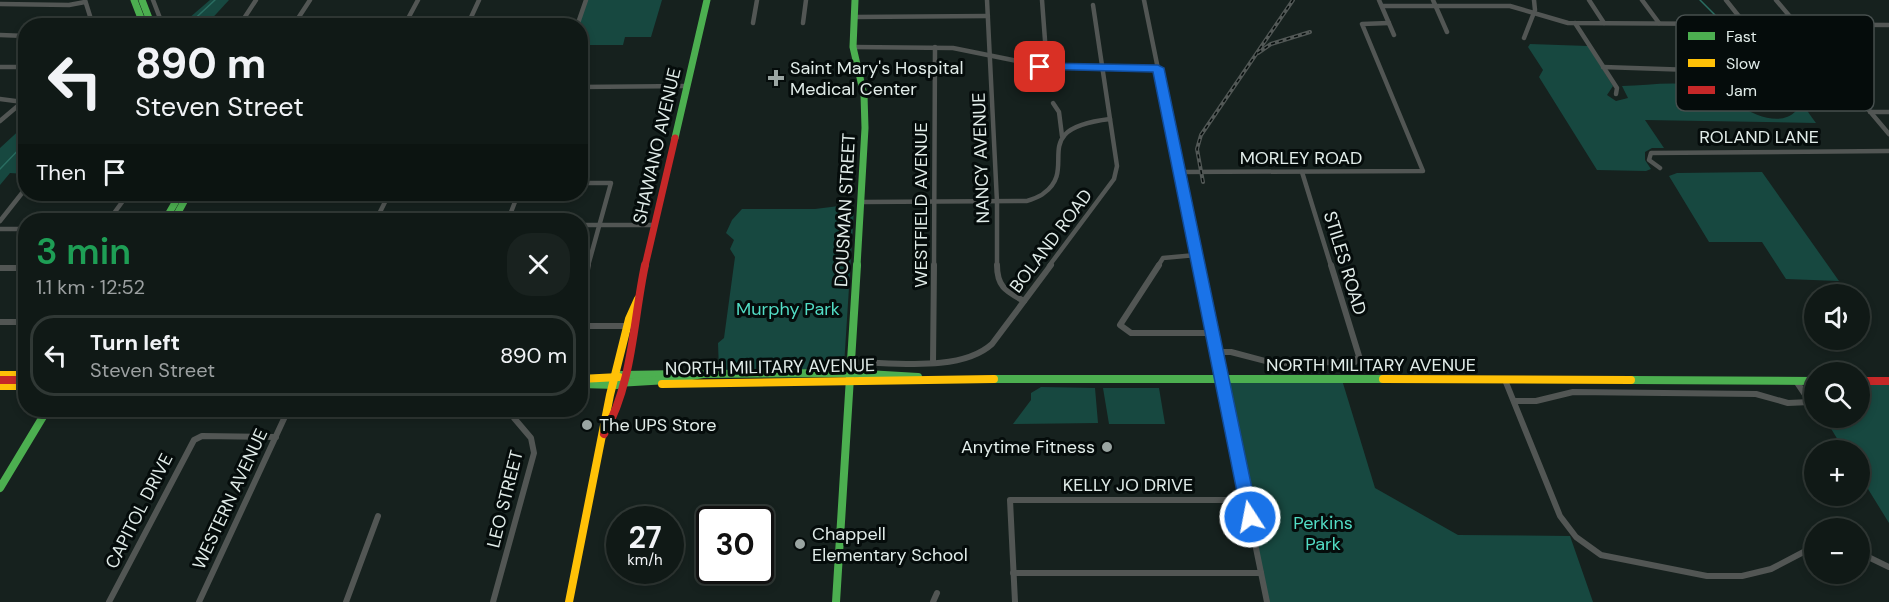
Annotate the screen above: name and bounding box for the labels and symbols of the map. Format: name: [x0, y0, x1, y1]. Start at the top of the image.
legend: [1676, 15, 1874, 111]
text: Fast: [1726, 26, 1757, 47]
pin: [1014, 41, 1065, 92]
text: Slow: [1726, 53, 1760, 74]
place label: Saint Mary's Hospital Medical Center: [790, 56, 963, 101]
street label: SHAWANO AVENUE: [627, 66, 687, 226]
marker: Saint Mary's Hospital Medical Center: [767, 69, 785, 87]
text: Jam: [1726, 80, 1757, 101]
street label: NANCY AVENUE: [967, 92, 995, 224]
street label: WESTFIELD AVENUE: [909, 122, 933, 288]
street label: ROLAND LANE: [1699, 125, 1819, 149]
street label: DOUSMAN STREET: [829, 132, 861, 288]
street label: MORLEY ROAD: [1240, 146, 1362, 170]
street label: BOLAND ROAD: [1004, 184, 1098, 298]
street label: STILES ROAD: [1318, 208, 1372, 318]
park label: Murphy Park: [736, 297, 840, 321]
street label: NORTH MILITARY AVENUE: [665, 353, 875, 381]
street label: NORTH MILITARY AVENUE: [1266, 353, 1476, 377]
place label: The UPS Store: [599, 413, 716, 437]
marker: The UPS Store: [580, 418, 594, 432]
street label: WESTERN AVENUE: [187, 425, 273, 573]
place label: Anytime Fitness: [961, 435, 1095, 459]
marker: Anytime Fitness: [1100, 440, 1114, 454]
street label: LEO STREET: [481, 448, 529, 550]
street label: CAPITOL DRIVE: [100, 449, 178, 573]
street label: KELLY JO DRIVE: [1063, 473, 1193, 497]
position arrow: [1218, 485, 1282, 549]
speed limit sign: 30: [696, 506, 774, 584]
park label: Perkins Park: [1293, 511, 1353, 556]
place label: Chappell Elementary School: [812, 522, 968, 567]
marker: Chappell Elementary School: [793, 537, 807, 551]

